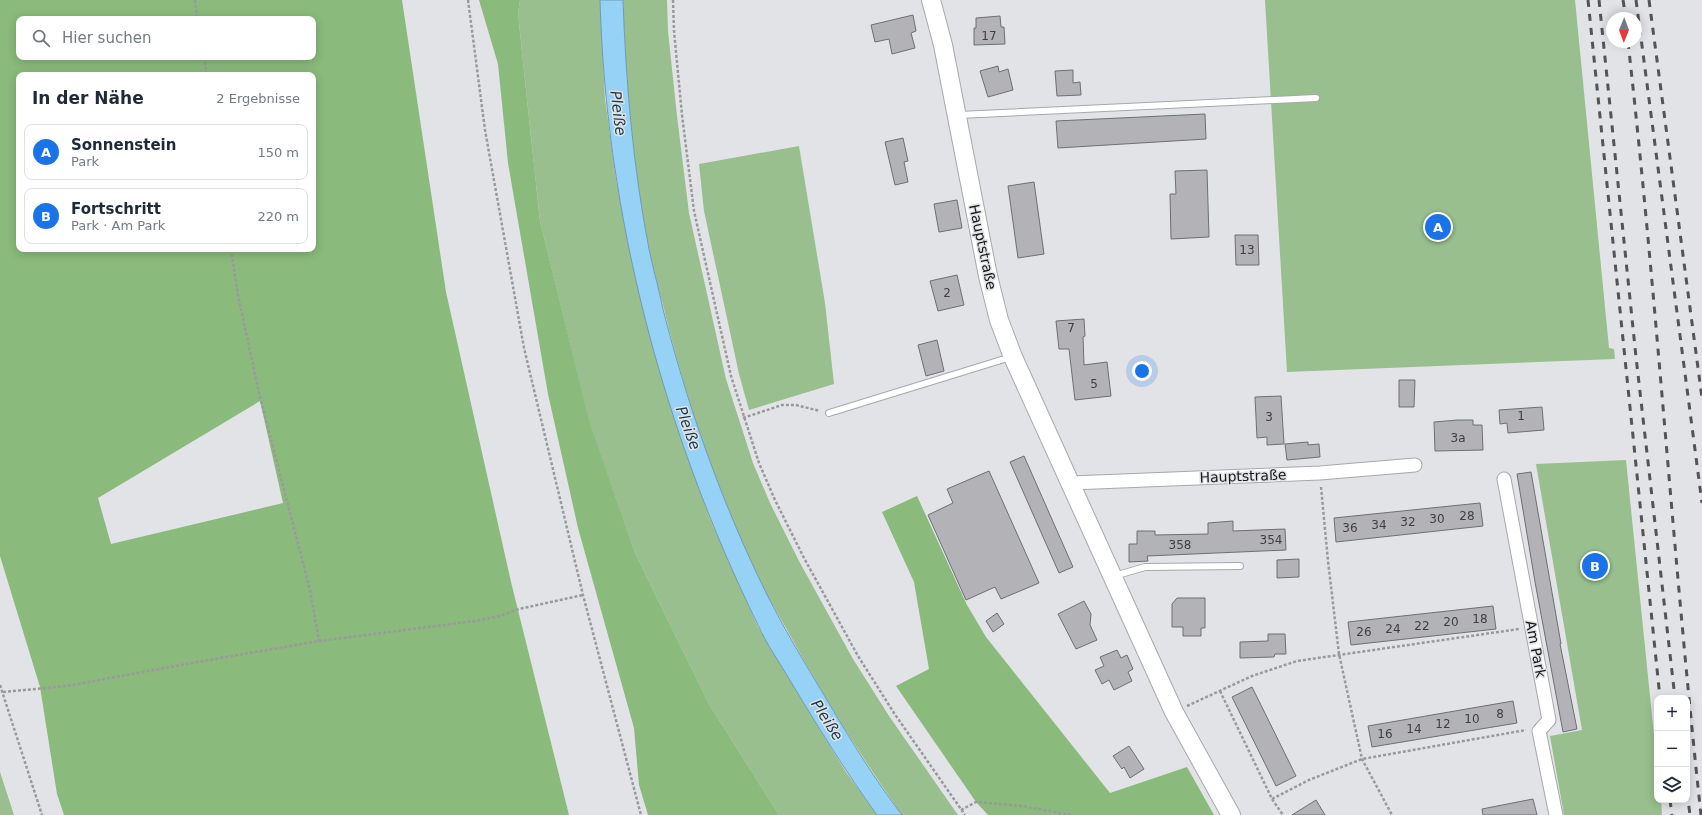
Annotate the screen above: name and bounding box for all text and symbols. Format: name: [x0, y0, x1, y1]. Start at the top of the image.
north arrow: [1606, 12, 1642, 48]
search box: [16, 16, 316, 60]
icon: search: [30, 27, 52, 49]
text: Hier suchen: [62, 29, 151, 47]
house number: 17: [981, 29, 997, 43]
text: In der Nähe: [32, 88, 144, 108]
water label: Pleiße: [606, 89, 630, 137]
text: 2 Ergebnisse: [216, 91, 300, 106]
text: Sonnenstein: [71, 136, 176, 154]
text: A: [41, 145, 51, 160]
text: 150 m: [257, 145, 299, 160]
text: Park: [71, 154, 99, 169]
text: Fortschritt: [71, 200, 161, 218]
street label: Hauptstraße: [966, 203, 1000, 291]
text: B: [41, 209, 51, 224]
text: 220 m: [257, 209, 299, 224]
pin: A: [1425, 212, 1451, 242]
text: Park · Am Park: [71, 218, 165, 233]
house number: 13: [1239, 243, 1255, 257]
house number: 2: [943, 286, 951, 300]
house number: 7: [1067, 321, 1075, 335]
your location: [1132, 361, 1152, 381]
house number: 5: [1090, 377, 1098, 391]
water label: Pleiße: [672, 404, 704, 452]
house number: 1: [1517, 409, 1525, 423]
house number: 3: [1265, 410, 1273, 424]
house number: 3a: [1451, 431, 1466, 445]
street label: Hauptstraße: [1199, 466, 1287, 486]
house number: 28: [1459, 509, 1475, 523]
house number: 30: [1429, 512, 1445, 526]
house number: 32: [1400, 515, 1416, 529]
house number: 34: [1371, 518, 1387, 532]
house number: 36: [1342, 521, 1358, 535]
house number: 354: [1260, 533, 1282, 547]
house number: 358: [1169, 538, 1191, 552]
pin: B: [1582, 551, 1608, 581]
house number: 18: [1472, 612, 1488, 626]
house number: 20: [1443, 615, 1459, 629]
house number: 22: [1414, 619, 1430, 633]
street label: Am Park: [1523, 619, 1550, 680]
house number: 24: [1385, 622, 1401, 636]
house number: 26: [1356, 625, 1372, 639]
map controls: [1654, 695, 1690, 803]
button: +: [1654, 695, 1690, 731]
water label: Pleiße: [807, 696, 847, 744]
house number: 8: [1496, 707, 1504, 721]
house number: 10: [1464, 712, 1480, 726]
house number: 12: [1435, 717, 1451, 731]
house number: 14: [1406, 722, 1422, 736]
house number: 16: [1377, 727, 1393, 741]
button: −: [1654, 731, 1690, 767]
button: layers: [1654, 767, 1690, 803]

